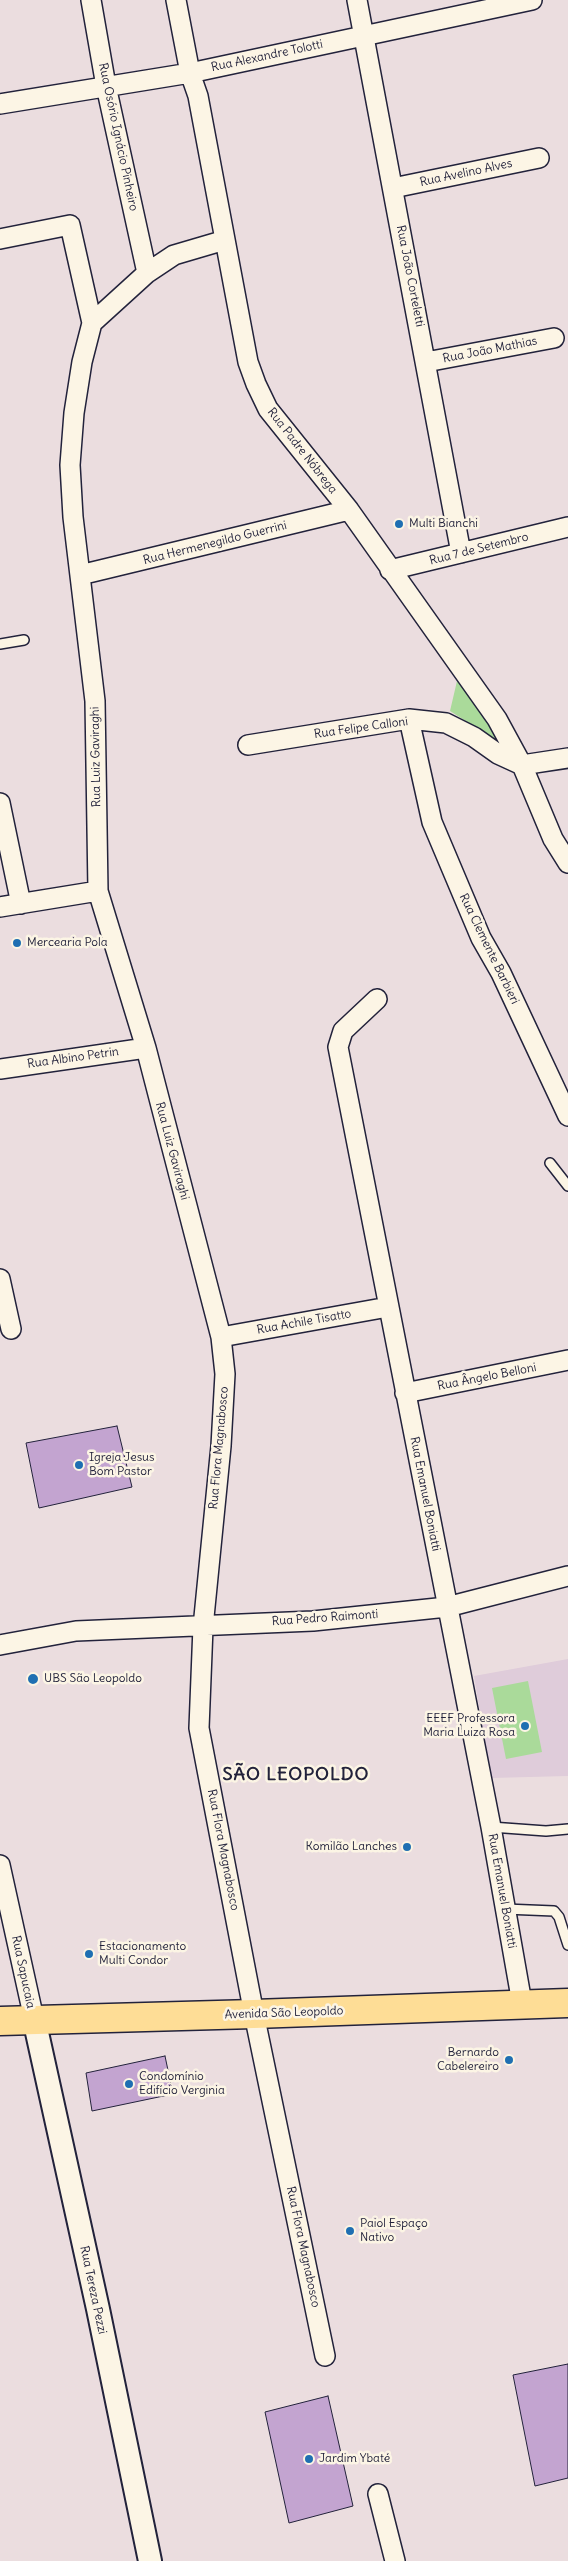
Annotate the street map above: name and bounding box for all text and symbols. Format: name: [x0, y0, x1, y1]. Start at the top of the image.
street label: Rua Alexandre Tolotti: [210, 37, 324, 75]
street label: Rua Osório Ignácio Pinheiro: [95, 62, 141, 212]
street label: Rua Avelino Alves: [418, 156, 514, 190]
street label: Rua João Corteletti: [393, 224, 427, 328]
street label: Rua João Mathias: [442, 334, 538, 366]
street label: Rua Padre Nóbrega: [264, 405, 340, 497]
place label: Multi Bianchi: [409, 517, 478, 531]
street label: Rua Hermenegildo Guerrini: [142, 518, 288, 568]
marker: Multi Bianchi: [393, 518, 405, 530]
street label: Rua 7 de Setembro: [428, 530, 530, 568]
street label: Rua Luiz Gaviraghi: [88, 706, 104, 808]
street label: Rua Felipe Calloni: [313, 714, 409, 742]
street label: Rua Clemente Barbieri: [456, 891, 522, 1007]
place label: Mercearia Pola: [27, 936, 108, 950]
marker: Mercearia Pola: [11, 937, 23, 949]
street label: Rua Albino Petrin: [26, 1044, 120, 1072]
street label: Rua Luiz Gaviraghi: [152, 1100, 192, 1202]
street label: Rua Achile Tisatto: [256, 1307, 352, 1337]
street label: Rua Ângelo Belloni: [436, 1360, 538, 1394]
street label: Rua Flora Magnabosco: [206, 1386, 232, 1510]
street label: Rua Emanuel Boniatti: [407, 1436, 443, 1552]
place label: Igreja Jesus Bom Pastor: [89, 1451, 155, 1479]
marker: Igreja Jesus Bom Pastor: [73, 1459, 85, 1471]
street label: Rua Pedro Raimonti: [271, 1607, 379, 1629]
marker: UBS São Leopoldo: [26, 1672, 40, 1686]
place label: UBS São Leopoldo: [44, 1672, 142, 1686]
place label: EEEF Professora Maria Luiza Rosa: [423, 1712, 515, 1740]
marker: EEEF Professora Maria Luiza Rosa: [519, 1720, 531, 1732]
district label: SÃO LEOPOLDO: [221, 1764, 371, 1786]
street label: Rua Flora Magnabosco: [204, 1788, 242, 1912]
street label: Rua Emanuel Boniatti: [485, 1832, 519, 1950]
place label: Komilão Lanches: [305, 1840, 397, 1854]
marker: Komilão Lanches: [401, 1841, 413, 1853]
street label: Rua Sapucaia: [8, 1934, 38, 2010]
place label: Estacionamento Multi Condor: [99, 1940, 186, 1968]
marker: Estacionamento Multi Condor: [83, 1948, 95, 1960]
street label: Avenida São Leopoldo: [224, 2004, 344, 2022]
place label: Bernardo Cabelereiro: [437, 2046, 499, 2074]
marker: Bernardo Cabelereiro: [503, 2054, 515, 2066]
place label: Condomínio Edifício Verginia: [139, 2070, 225, 2098]
marker: Condomínio Edifício Verginia: [123, 2078, 135, 2090]
street label: Rua Flora Magnabosco: [283, 2185, 323, 2309]
place label: Paiol Espaço Nativo: [360, 2217, 428, 2245]
marker: Paiol Espaço Nativo: [344, 2225, 356, 2237]
street label: Rua Tereza Pezzi: [77, 2245, 109, 2335]
place label: Jardim Ybaté: [319, 2452, 390, 2466]
marker: Jardim Ybaté: [303, 2453, 315, 2465]

